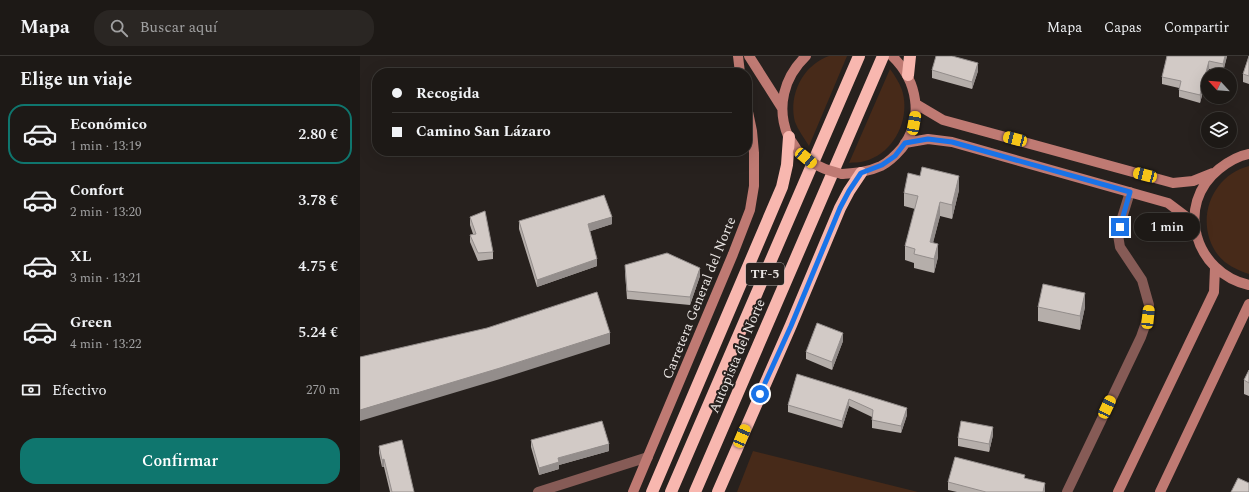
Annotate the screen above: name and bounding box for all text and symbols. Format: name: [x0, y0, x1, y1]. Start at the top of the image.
search box: [94, 10, 374, 46]
text: Mapa: [20, 13, 70, 42]
text: Buscar aquí: [140, 16, 218, 39]
icon: search: [108, 17, 130, 39]
text: Mapa: [1047, 17, 1082, 38]
text: Capas: [1104, 17, 1142, 38]
text: Compartir: [1164, 17, 1229, 38]
text: Elige un viaje: [20, 66, 132, 93]
north arrow: [1201, 68, 1237, 104]
map controls: [1201, 68, 1237, 148]
text: Recogida: [416, 82, 479, 105]
car: [906, 110, 922, 136]
button: layers: [1201, 112, 1237, 148]
text: Económico: [70, 113, 147, 136]
icon: car: [22, 116, 58, 152]
text: Camino San Lázaro: [416, 120, 551, 143]
text: 2.80 €: [298, 123, 338, 146]
car: [1002, 130, 1028, 148]
text: 1 min · 13:19: [70, 136, 142, 156]
car: [793, 146, 819, 170]
car: [1132, 166, 1158, 184]
text: Confort: [70, 179, 124, 202]
icon: car: [22, 182, 58, 218]
text: 3.78 €: [298, 189, 338, 212]
text: 2 min · 13:20: [70, 202, 142, 222]
street label: Carretera General del Norte: [657, 213, 741, 382]
callout: 1 min: [1134, 213, 1200, 241]
text: 1 min: [1150, 217, 1184, 237]
route end: [1111, 218, 1129, 236]
text: XL: [70, 245, 91, 268]
icon: car: [22, 248, 58, 284]
text: 4.75 €: [298, 255, 338, 278]
road number: TF-5: [746, 263, 784, 285]
text: 3 min · 13:21: [70, 268, 142, 288]
street label: Autopista del Norte: [703, 295, 771, 416]
car: [1141, 304, 1155, 330]
text: Green: [70, 311, 112, 334]
icon: car: [22, 314, 58, 350]
text: 5.24 €: [298, 321, 338, 344]
text: 4 min · 13:22: [70, 334, 142, 354]
icon: cash: [20, 379, 42, 401]
text: Efectivo: [52, 379, 107, 402]
text: 270 m: [306, 380, 340, 400]
route start: [751, 385, 769, 403]
car: [1096, 394, 1118, 420]
car: [732, 423, 752, 449]
button: Confirmar: [20, 438, 340, 484]

